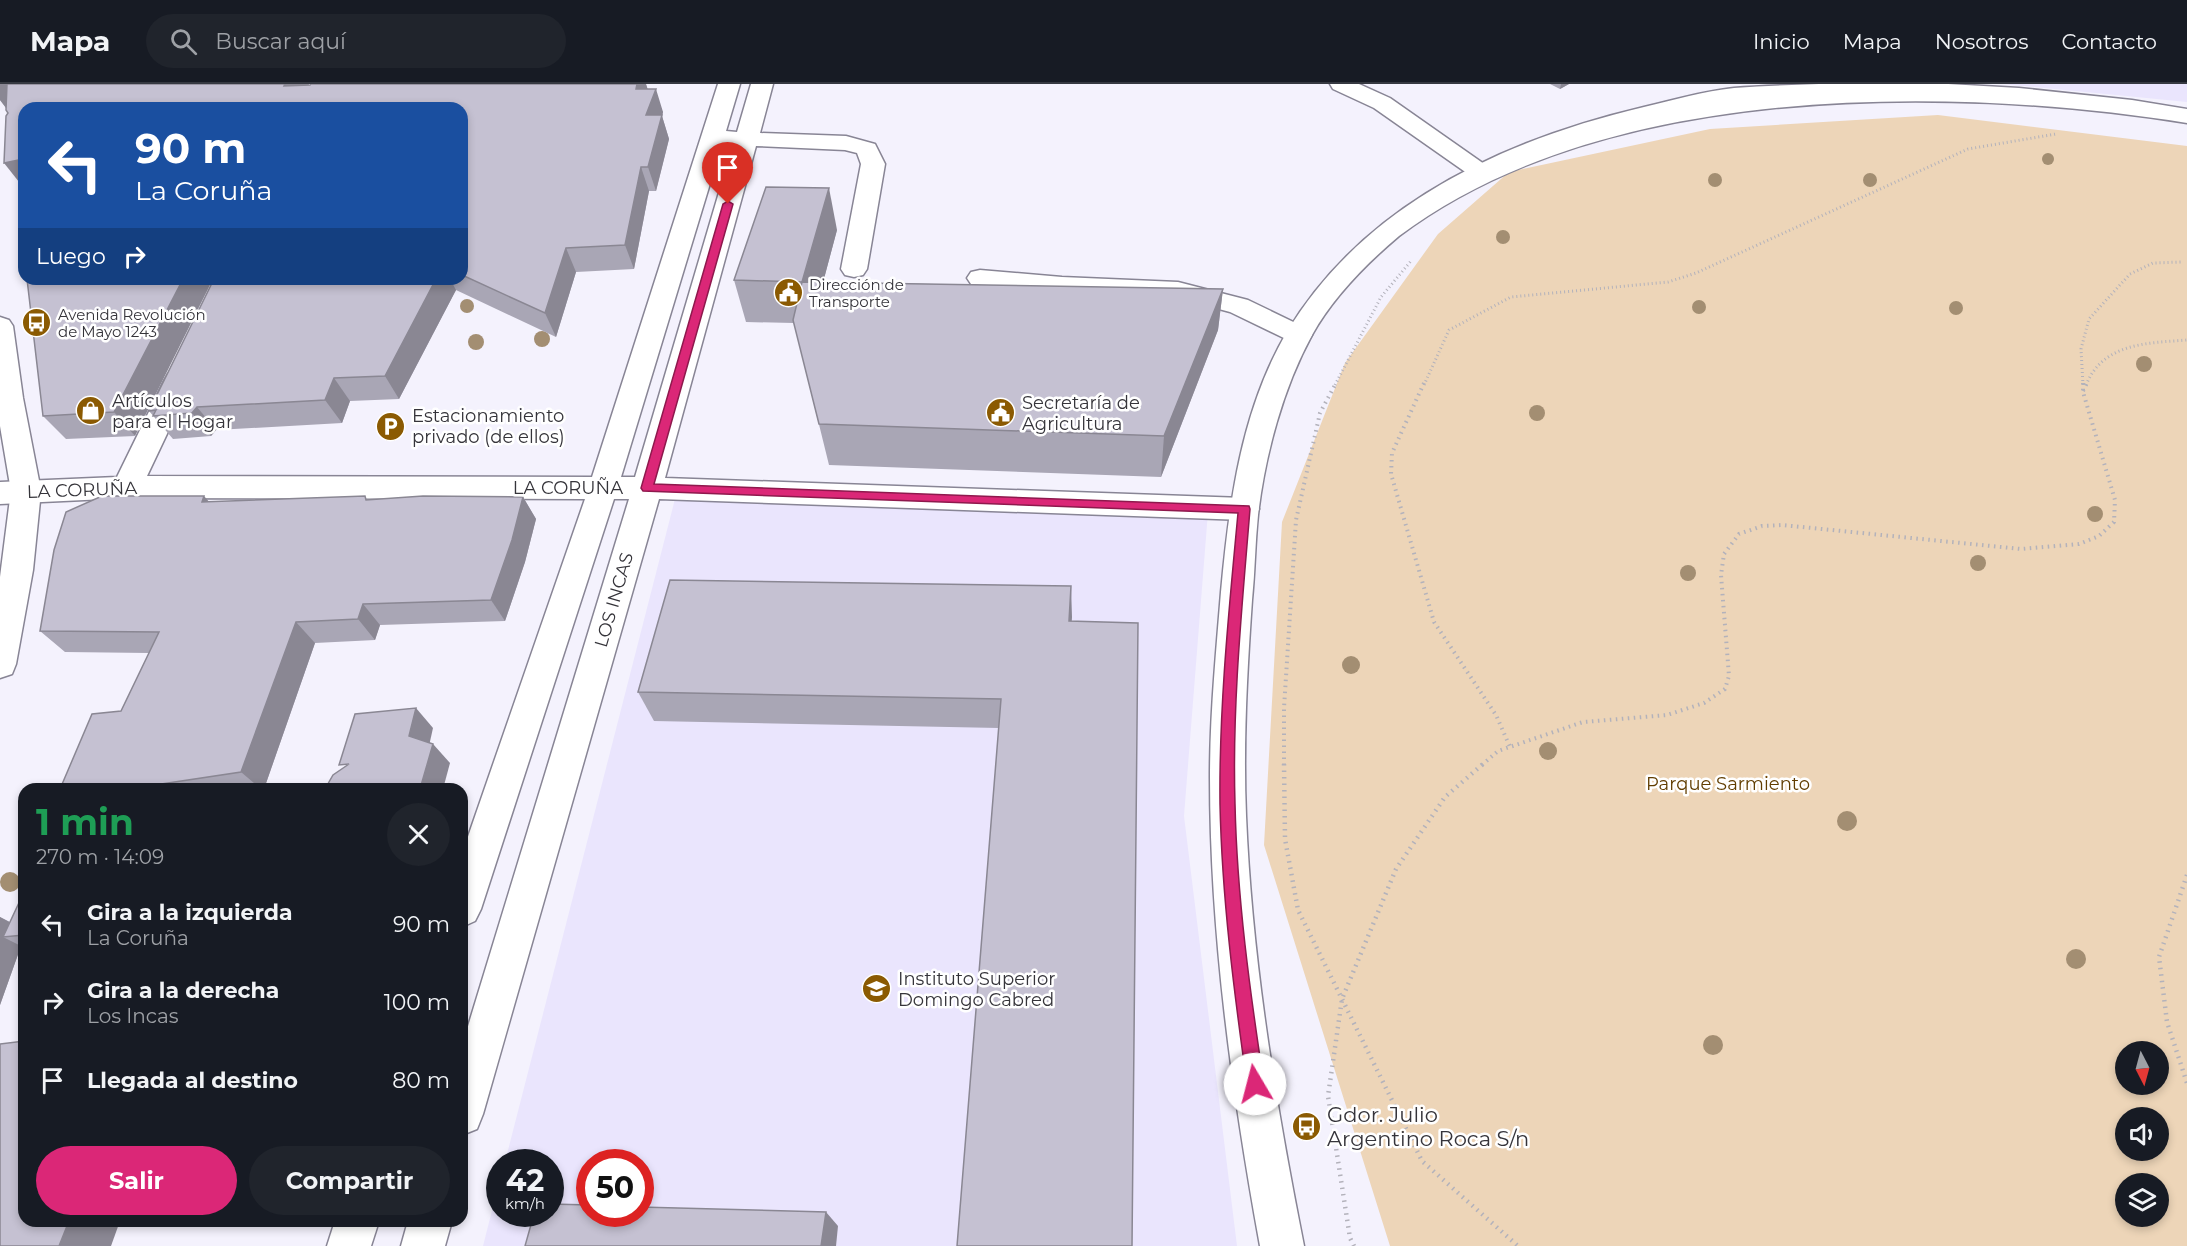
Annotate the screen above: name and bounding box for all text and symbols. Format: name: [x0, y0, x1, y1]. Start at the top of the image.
search box: [146, 14, 566, 68]
text: Mapa: [30, 24, 110, 58]
icon: search: [167, 25, 200, 58]
text: Buscar aquí: [215, 28, 346, 55]
text: Inicio: [1753, 29, 1810, 54]
text: Mapa: [1843, 29, 1902, 54]
text: Nosotros: [1935, 29, 2028, 54]
text: Contacto: [2061, 29, 2157, 54]
text: 90 m: [135, 122, 246, 174]
icon: left: [36, 126, 114, 204]
pin: [702, 142, 753, 204]
icon: arrive: [711, 151, 744, 184]
text: La Coruña: [135, 174, 273, 207]
icon: right: [118, 240, 151, 273]
text: Luego: [36, 243, 106, 270]
place label: Dirección de Transporte: [809, 275, 904, 311]
public building icon: Dirección de Transporte: [772, 277, 804, 309]
place label: Avenida Revolución de Mayo 1243: [58, 305, 206, 341]
bus stop icon: Avenida Revolución de Mayo 1243: [21, 307, 53, 339]
place label: Artículos para el Hogar: [112, 390, 233, 433]
place label: Secretaría de Agricultura: [1022, 392, 1140, 435]
shop icon: Artículos para el Hogar: [75, 395, 107, 427]
public building icon: Secretaría de Agricultura: [985, 397, 1017, 429]
place label: Estacionamiento privado (de ellos): [412, 405, 565, 448]
parking icon: Estacionamiento privado (de ellos): [375, 410, 407, 442]
street label: LA CORUÑA: [27, 477, 138, 503]
street label: LA CORUÑA: [513, 477, 623, 499]
street label: LOS INCAS: [590, 550, 638, 650]
park label: Parque Sarmiento: [1646, 773, 1810, 795]
text: 1 min: [36, 800, 134, 844]
button: close: [387, 803, 450, 866]
text: 270 m · 14:09: [36, 845, 164, 869]
text: Gira a la izquierda: [87, 899, 293, 926]
icon: left: [36, 908, 69, 941]
text: 90 m: [393, 911, 450, 938]
text: La Coruña: [87, 926, 189, 950]
place label: Instituto Superior Domingo Cabred: [898, 968, 1055, 1011]
school or university icon: Instituto Superior Domingo Cabred: [861, 973, 893, 1005]
text: Gira a la derecha: [87, 977, 279, 1004]
icon: right: [36, 986, 69, 1019]
text: 100 m: [384, 989, 450, 1016]
text: Los Incas: [87, 1004, 179, 1028]
north arrow: [2115, 1041, 2169, 1095]
map controls: [2115, 1041, 2169, 1227]
position arrow: [1223, 1052, 1287, 1116]
icon: arrive: [36, 1064, 69, 1097]
text: Llegada al destino: [87, 1067, 298, 1094]
text: 80 m: [392, 1067, 450, 1094]
place label: Gdor. Julio Argentino Roca S/n: [1327, 1102, 1529, 1151]
button: sound: [2115, 1107, 2169, 1161]
bus stop icon: Gdor. Julio Argentino Roca S/n: [1290, 1110, 1322, 1142]
button: Salir: [36, 1146, 237, 1215]
button: Compartir: [249, 1146, 450, 1215]
speed limit sign: 50: [576, 1149, 654, 1227]
text: 42: [506, 1162, 544, 1199]
button: layers: [2115, 1173, 2169, 1227]
text: km/h: [505, 1194, 545, 1213]

